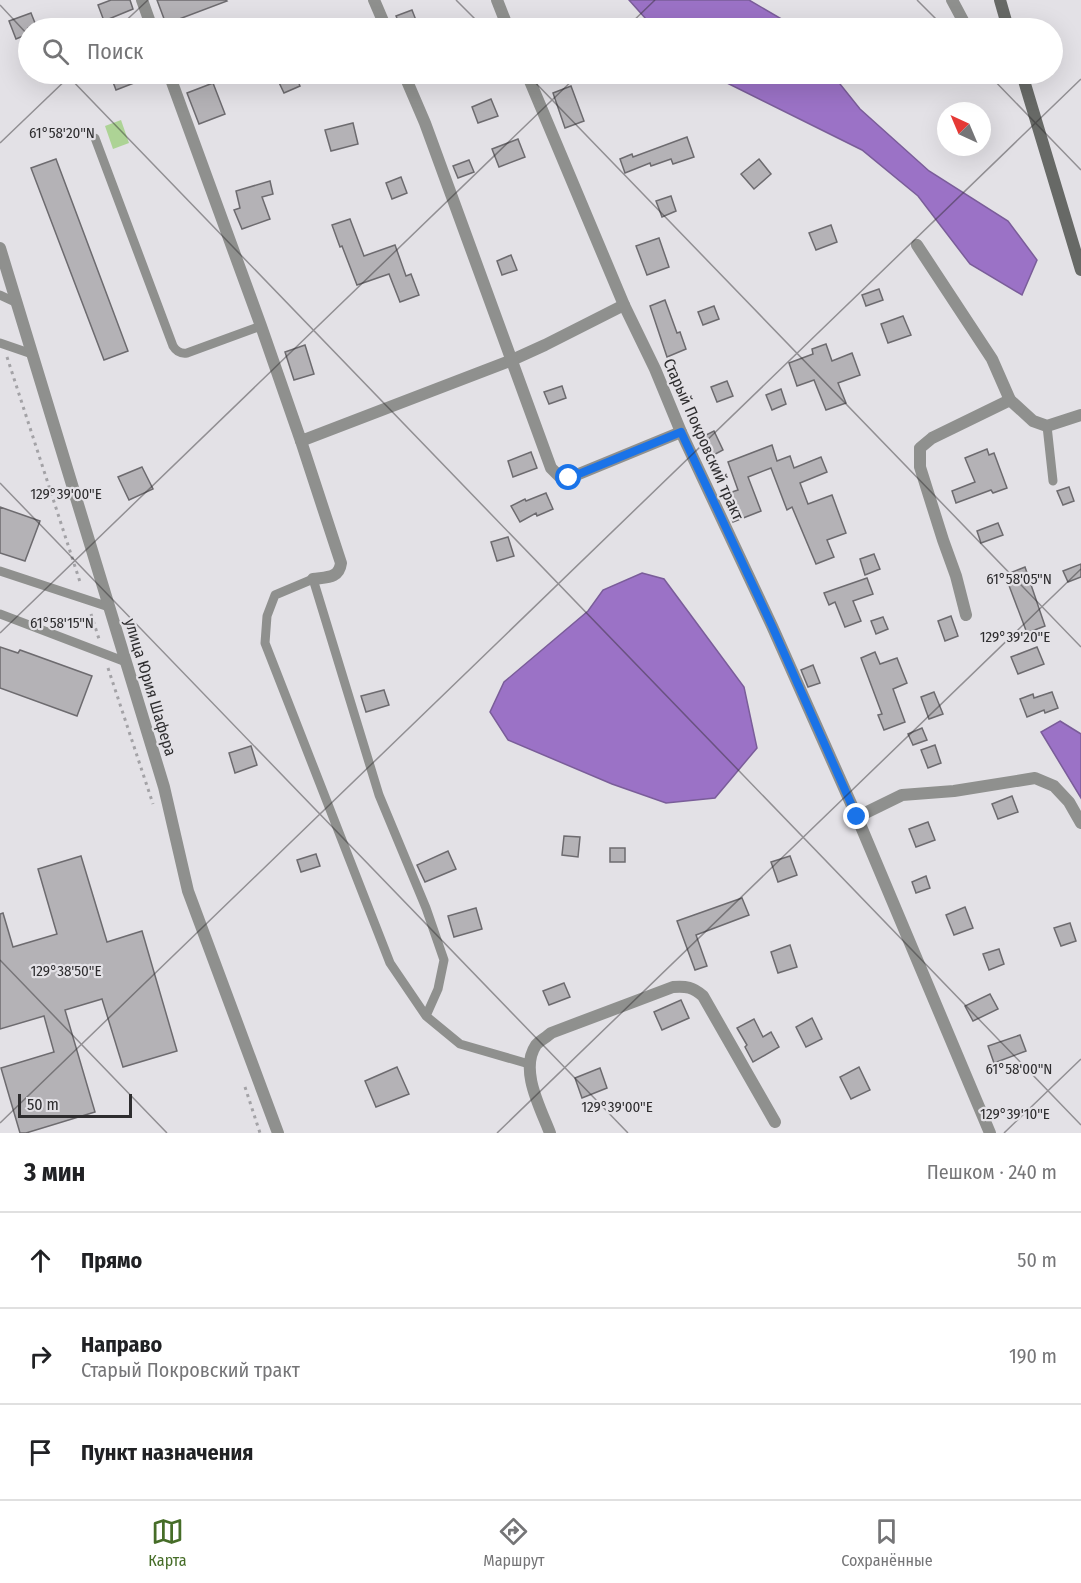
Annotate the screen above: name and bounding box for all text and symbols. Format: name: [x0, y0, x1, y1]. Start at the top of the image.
search box: [18, 18, 1063, 84]
icon: search: [39, 35, 72, 68]
text: Поиск: [87, 38, 143, 65]
north arrow: [937, 102, 991, 156]
text: 61°58'20"N: [29, 124, 95, 142]
street label: Старый Покровский тракт: [659, 355, 748, 523]
route start: [555, 464, 581, 490]
text: 129°39'00"E: [30, 485, 102, 503]
text: 61°58'05"N: [986, 570, 1052, 588]
text: 61°58'15"N: [30, 614, 94, 632]
street label: улица Юрия Шафера: [121, 616, 180, 758]
text: 129°39'20"E: [980, 628, 1050, 646]
route end: [843, 803, 869, 829]
text: 129°38'50"E: [30, 962, 102, 980]
text: 61°58'00"N: [986, 1060, 1052, 1078]
scale bar: [18, 1091, 132, 1118]
text: 50 m: [27, 1095, 59, 1114]
text: 129°39'00"E: [581, 1098, 653, 1116]
text: 129°39'10"E: [980, 1105, 1050, 1123]
text: 3 мин: [24, 1157, 85, 1188]
text: Пешком · 240 m: [927, 1160, 1057, 1184]
icon: ahead: [24, 1244, 57, 1277]
text: Прямо: [81, 1247, 142, 1274]
text: 50 m: [1017, 1248, 1057, 1272]
text: Направо: [81, 1331, 162, 1358]
icon: right: [24, 1340, 57, 1373]
text: 190 m: [1009, 1344, 1057, 1368]
text: Старый Покровский тракт: [81, 1358, 300, 1382]
icon: arrive: [24, 1436, 57, 1469]
text: Пункт назначения: [81, 1439, 253, 1466]
tab: Карта: [148, 1515, 187, 1570]
tab: Маршрут: [483, 1515, 545, 1570]
tab: Сохранённые: [841, 1515, 933, 1570]

